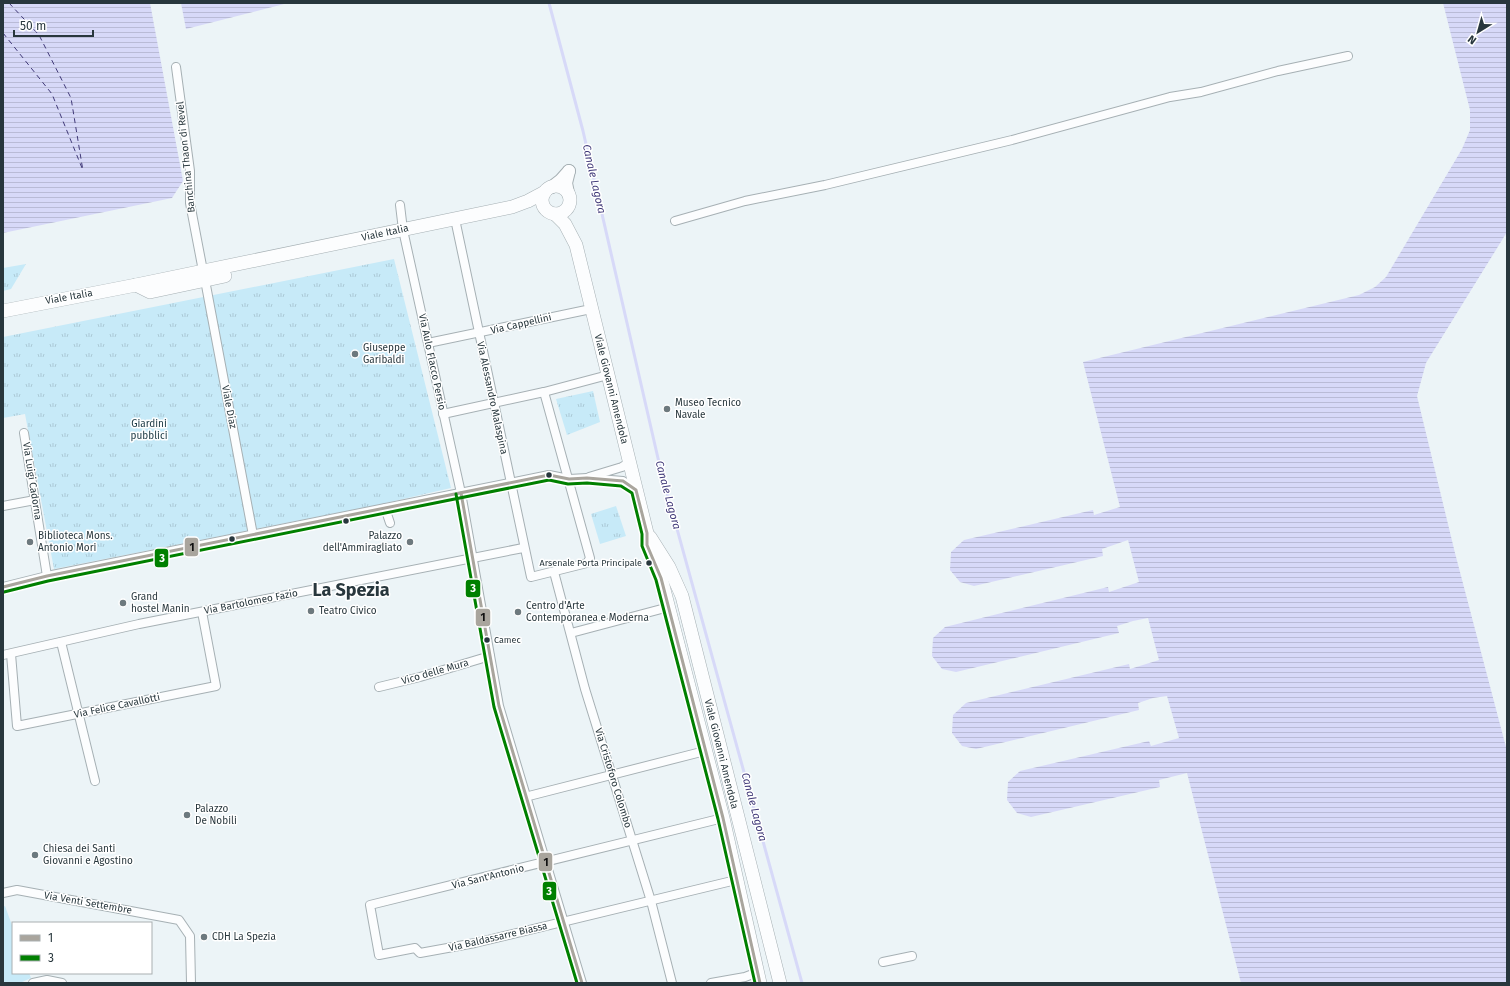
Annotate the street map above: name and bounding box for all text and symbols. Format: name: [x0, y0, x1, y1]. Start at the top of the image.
scale bar: [14, 12, 93, 38]
north arrow: [1458, 12, 1498, 52]
text: 50 m: [20, 19, 46, 33]
text: N: [1465, 32, 1479, 47]
street label: Banchina Thaon di Revel: [174, 101, 198, 213]
water label: Canale Lagora: [580, 143, 608, 215]
street label: Viale Italia: [360, 222, 410, 244]
street label: Viale Italia: [44, 287, 94, 307]
street label: Via Cappellini: [489, 311, 553, 337]
street label: Via Aulo Flacco Persio: [416, 313, 448, 411]
street label: Viale Giovanni Amendola: [592, 333, 630, 445]
street label: Via Alessandro Malaspina: [474, 340, 510, 456]
place label: Giuseppe Garibaldi: [363, 342, 405, 366]
marker: Giuseppe Garibaldi: [350, 349, 360, 359]
street label: Viale Diaz: [219, 384, 239, 430]
place label: Museo Tecnico Navale: [675, 397, 741, 421]
marker: Museo Tecnico Navale: [662, 404, 672, 414]
park label: Giardini pubblici: [131, 418, 168, 442]
street label: Via Luigi Cadorna: [20, 441, 44, 521]
water label: Canale Lagora: [653, 459, 683, 531]
unlabelled marker: [544, 470, 554, 480]
unlabelled marker: [341, 516, 351, 526]
place label: Biblioteca Mons. Antonio Mori: [38, 530, 113, 554]
place label: Palazzo dell'Ammiragliato: [323, 530, 402, 554]
unlabelled marker: [227, 534, 237, 544]
marker: Biblioteca Mons. Antonio Mori: [25, 537, 35, 547]
line badge: 1: [184, 537, 199, 557]
marker: Palazzo dell'Ammiragliato: [405, 537, 415, 547]
text: 1: [189, 541, 195, 554]
line badge: 3: [154, 548, 169, 568]
text: 3: [158, 552, 165, 565]
place label: Arsenale Porta Principale: [540, 558, 642, 568]
marker: Arsenale Porta Principale: [644, 558, 654, 568]
district label: La Spezia: [312, 579, 390, 601]
line badge: 3: [465, 579, 481, 598]
text: 3: [469, 582, 476, 595]
street label: Via Bartolomeo Fazio: [203, 587, 299, 617]
place label: Grand hostel Manin: [131, 591, 190, 615]
marker: Grand hostel Manin: [118, 598, 128, 608]
place label: Centro d'Arte Contemporanea e Moderna: [526, 600, 649, 624]
place label: Teatro Civico: [319, 605, 377, 617]
marker: Teatro Civico: [306, 606, 316, 616]
marker: Centro d'Arte Contemporanea e Moderna: [513, 607, 523, 617]
line badge: 1: [475, 608, 491, 627]
text: 1: [480, 611, 486, 624]
marker: Camec: [482, 635, 492, 645]
place label: Camec: [494, 635, 521, 645]
street label: Vico delle Mura: [400, 657, 470, 687]
street label: Via Felice Cavallotti: [73, 691, 161, 721]
street label: Viale Giovanni Amendola: [702, 698, 740, 810]
street label: Via Cristoforo Colombo: [592, 727, 634, 830]
water label: Canale Lagora: [739, 771, 769, 843]
place label: Palazzo De Nobili: [195, 803, 237, 827]
marker: Palazzo De Nobili: [182, 810, 192, 820]
place label: Chiesa dei Santi Giovanni e Agostino: [43, 843, 133, 867]
marker: Chiesa dei Santi Giovanni e Agostino: [30, 850, 40, 860]
line badge: 1: [538, 852, 553, 872]
text: 1: [543, 856, 549, 869]
street label: Via Sant'Antonio: [451, 862, 525, 892]
line badge: 3: [542, 881, 557, 901]
text: 3: [545, 885, 552, 898]
street label: Via Venti Settembre: [43, 889, 133, 917]
street label: Via Baldassarre Biassa: [447, 920, 549, 954]
legend: [12, 922, 152, 974]
text: 1: [48, 931, 53, 945]
place label: CDH La Spezia: [212, 931, 276, 943]
marker: CDH La Spezia: [199, 932, 209, 942]
text: 3: [48, 951, 54, 965]

